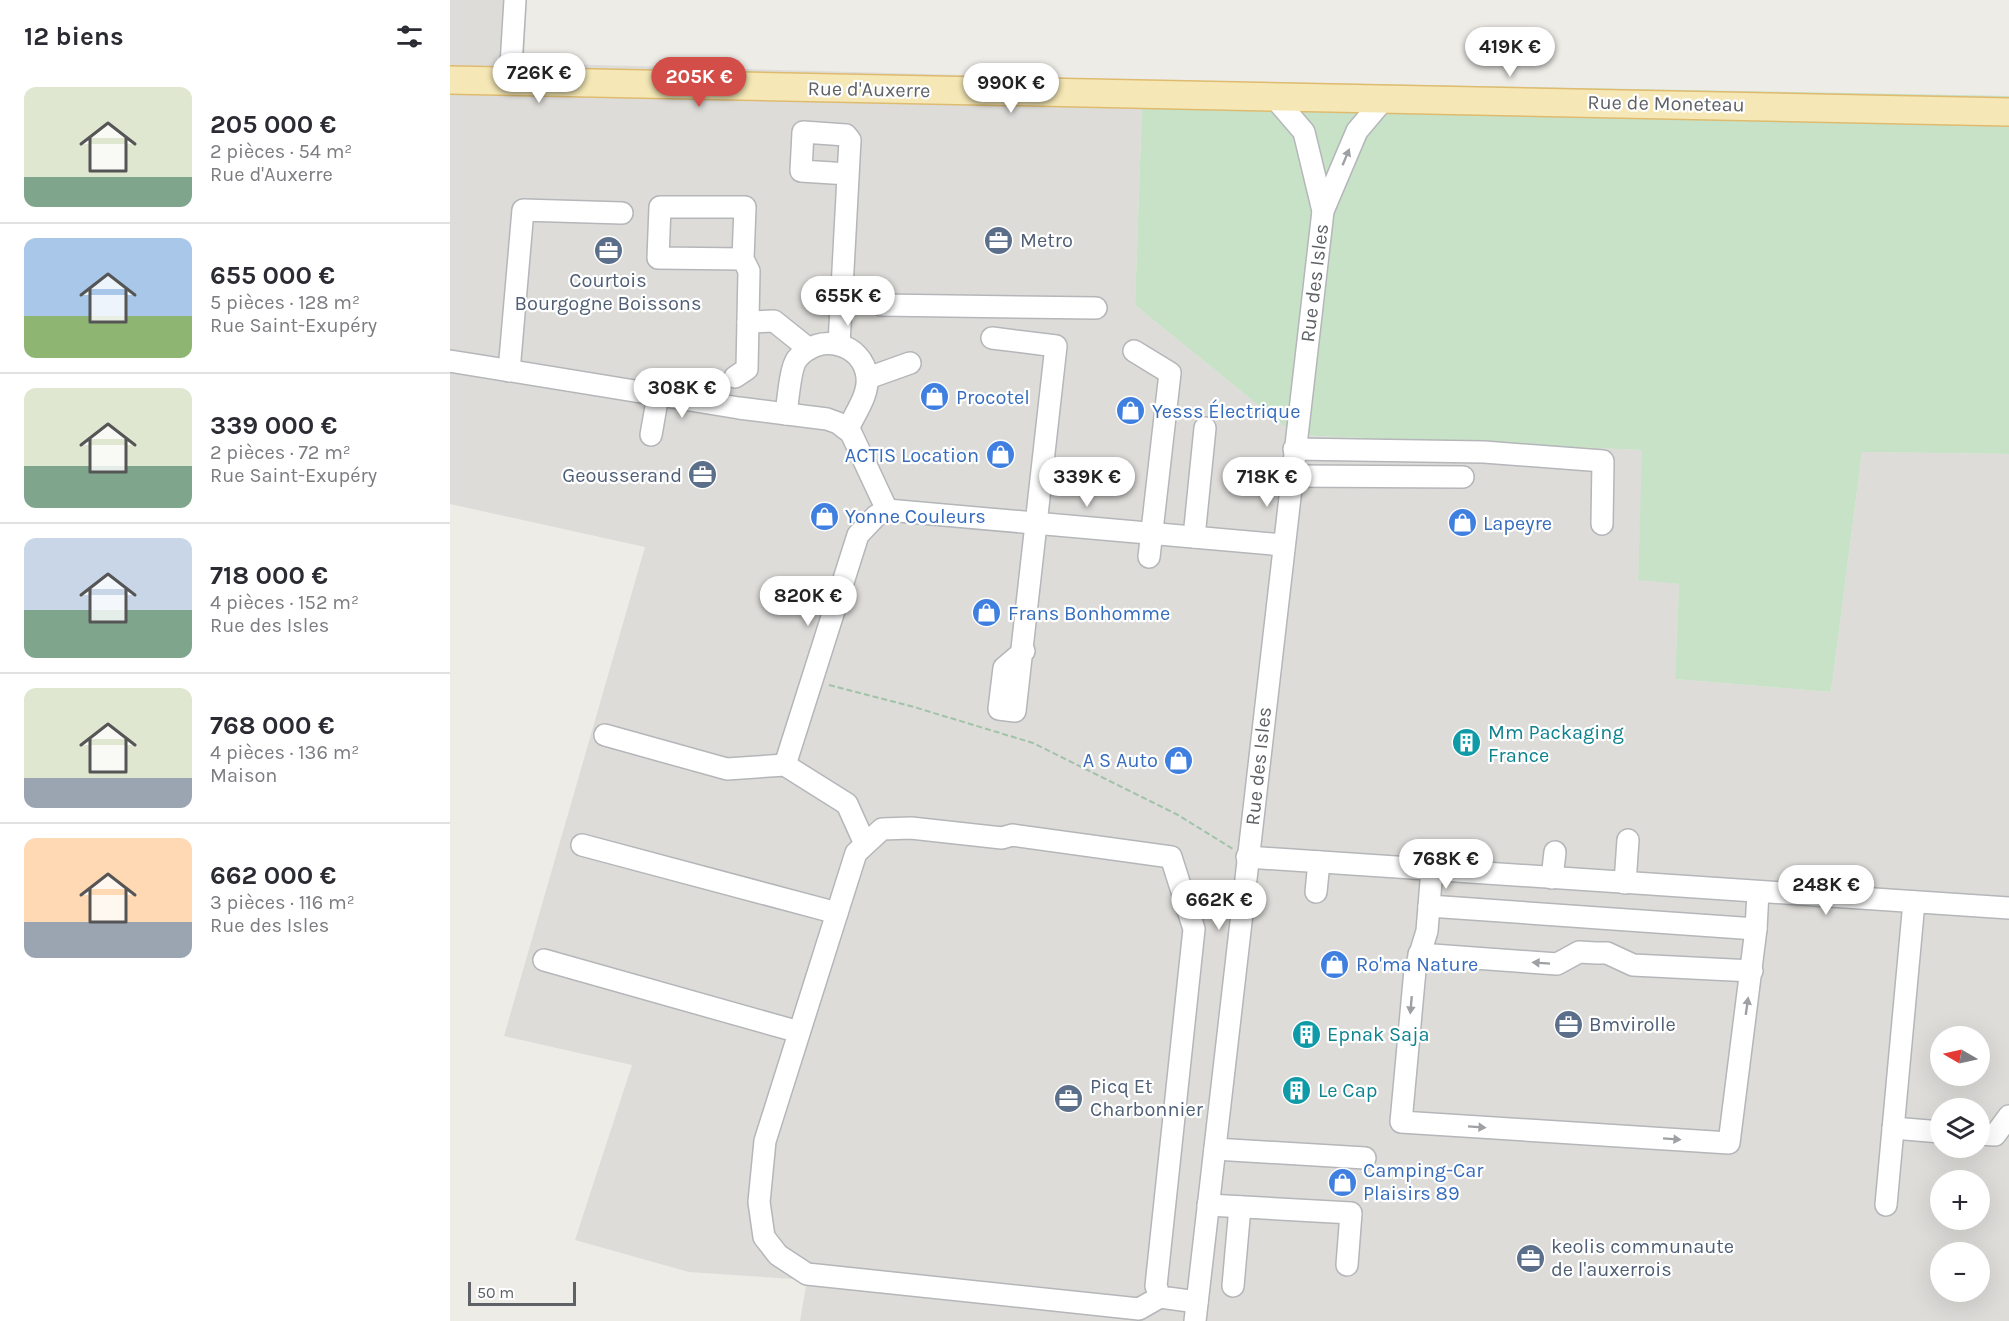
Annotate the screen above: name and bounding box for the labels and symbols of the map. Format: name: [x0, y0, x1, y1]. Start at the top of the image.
pin: 419K €: [1461, 27, 1559, 78]
pin: 726K €: [490, 53, 588, 104]
pin: 205K €: [650, 57, 748, 108]
pin: 990K €: [962, 63, 1060, 114]
street label: Rue d'Auxerre: [807, 77, 931, 102]
street label: Rue de Moneteau: [1587, 91, 1745, 116]
one-way arrow: [1341, 148, 1350, 165]
street label: Rue des Isles: [1296, 222, 1333, 344]
office icon: Metro: [983, 224, 1015, 256]
place label: Metro: [1020, 229, 1073, 252]
office icon: Courtois Bourgogne Boissons: [592, 234, 624, 266]
place label: Courtois Bourgogne Boissons: [515, 269, 701, 315]
pin: 655K €: [799, 276, 897, 327]
pin: 308K €: [633, 368, 731, 419]
shop icon: Procotel: [919, 381, 951, 413]
place label: Procotel: [956, 386, 1030, 409]
shop icon: Yesss Électrique: [1115, 395, 1147, 427]
place label: Yesss Électrique: [1152, 399, 1300, 423]
shop icon: ACTIS Location: [984, 439, 1016, 471]
place label: ACTIS Location: [845, 444, 979, 467]
pin: 339K €: [1038, 457, 1136, 508]
pin: 718K €: [1218, 457, 1316, 508]
office icon: Geousserand: [687, 459, 719, 491]
place label: Geousserand: [562, 464, 682, 487]
shop icon: Yonne Couleurs: [808, 500, 840, 532]
place label: Yonne Couleurs: [845, 505, 986, 528]
shop icon: Lapeyre: [1446, 507, 1478, 539]
place label: Lapeyre: [1483, 512, 1552, 535]
pin: 820K €: [759, 576, 857, 627]
shop icon: Frans Bonhomme: [971, 597, 1003, 629]
place label: Frans Bonhomme: [1008, 602, 1170, 625]
street label: Rue des Isles: [1241, 706, 1276, 827]
place label: Mm Packaging France: [1488, 721, 1624, 767]
building icon: Mm Packaging France: [1451, 727, 1483, 759]
shop icon: A S Auto: [1163, 744, 1195, 776]
place label: A S Auto: [1083, 749, 1158, 772]
pin: 768K €: [1397, 839, 1495, 890]
pin: 248K €: [1777, 865, 1875, 916]
pin: 662K €: [1170, 880, 1268, 931]
shop icon: Ro'ma Nature: [1319, 948, 1351, 980]
place label: Ro'ma Nature: [1356, 953, 1478, 976]
one-way arrow: [1532, 958, 1551, 968]
one-way arrow: [1406, 995, 1416, 1014]
one-way arrow: [1742, 996, 1752, 1015]
office icon: Bmvirolle: [1552, 1008, 1584, 1040]
place label: Bmvirolle: [1589, 1013, 1676, 1036]
building icon: Epnak Saja: [1290, 1018, 1322, 1050]
place label: Epnak Saja: [1327, 1023, 1429, 1046]
north arrow: [1930, 1026, 1990, 1086]
building icon: Le Cap: [1281, 1074, 1313, 1106]
place label: Picq Et Charbonnier: [1090, 1075, 1204, 1121]
place label: Le Cap: [1318, 1079, 1377, 1102]
office icon: Picq Et Charbonnier: [1053, 1082, 1085, 1114]
one-way arrow: [1468, 1123, 1487, 1132]
one-way arrow: [1663, 1135, 1682, 1144]
place label: Camping-Car Plaisirs 89: [1363, 1159, 1484, 1205]
shop icon: Camping-Car Plaisirs 89: [1326, 1166, 1358, 1198]
place label: keolis communaute de l'auxerrois: [1551, 1235, 1734, 1281]
office icon: keolis communaute de l'auxerrois: [1514, 1242, 1546, 1274]
scale bar: [468, 1279, 576, 1306]

